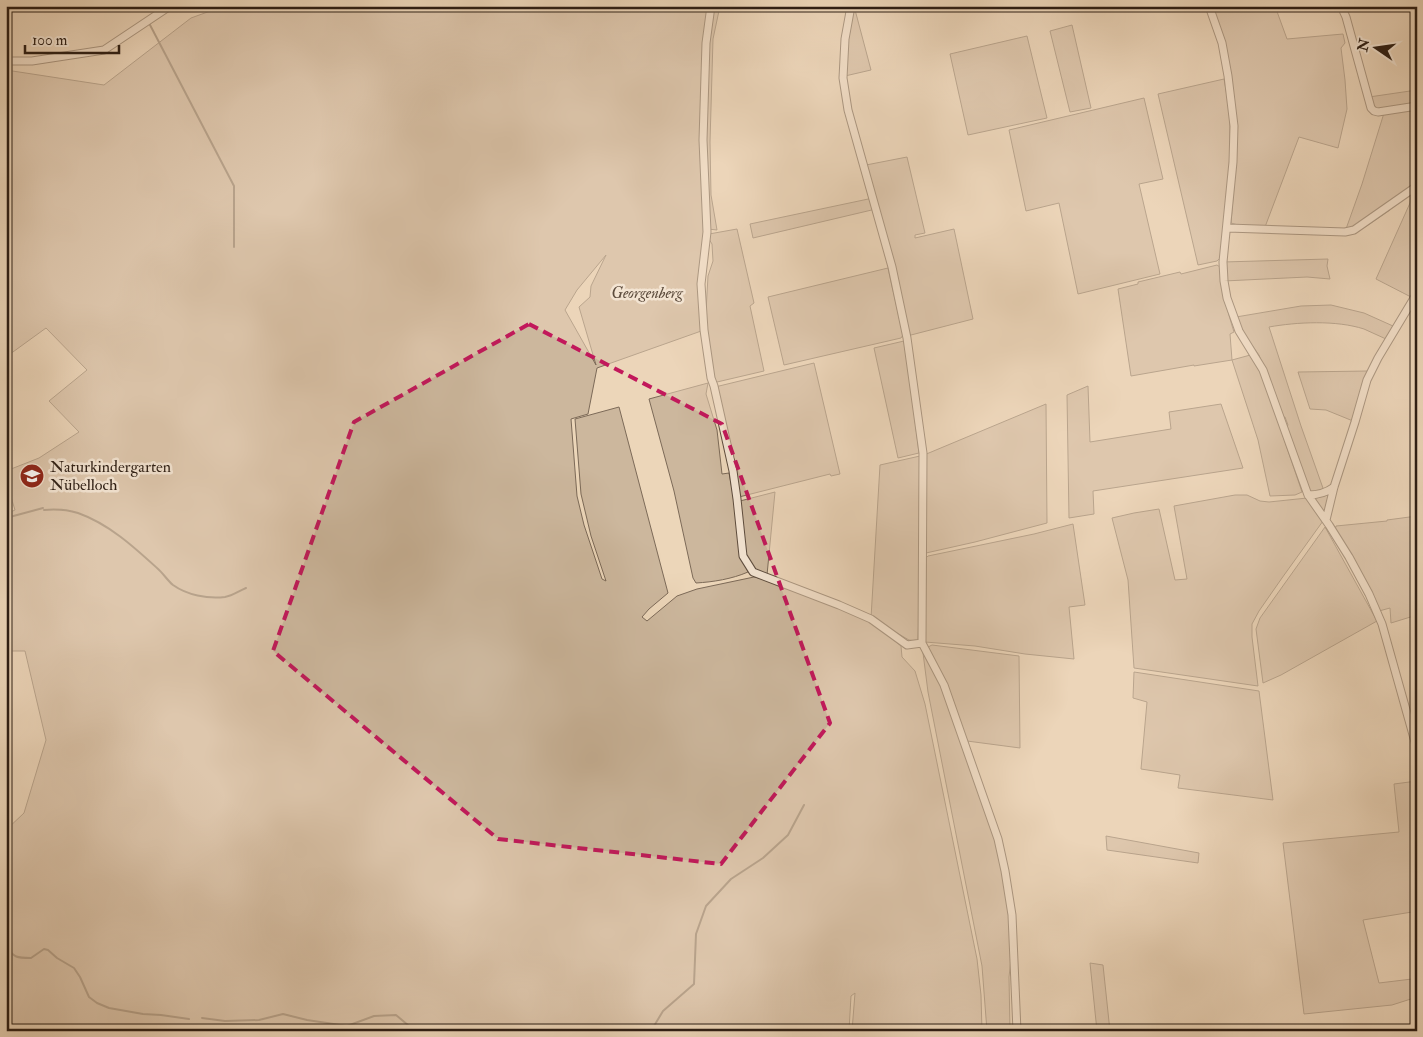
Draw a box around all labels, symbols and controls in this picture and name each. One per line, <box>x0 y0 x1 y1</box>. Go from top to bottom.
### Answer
scale bar <box>25 22 119 54</box>
north arrow <box>1350 22 1400 72</box>
text: 100 m <box>32 31 68 50</box>
text: N <box>1354 37 1374 54</box>
park label: Georgenberg <box>611 283 684 303</box>
place label: Naturkindergarten Nübelloch <box>50 457 171 495</box>
school or university icon: Naturkindergarten Nübelloch <box>19 463 45 489</box>

